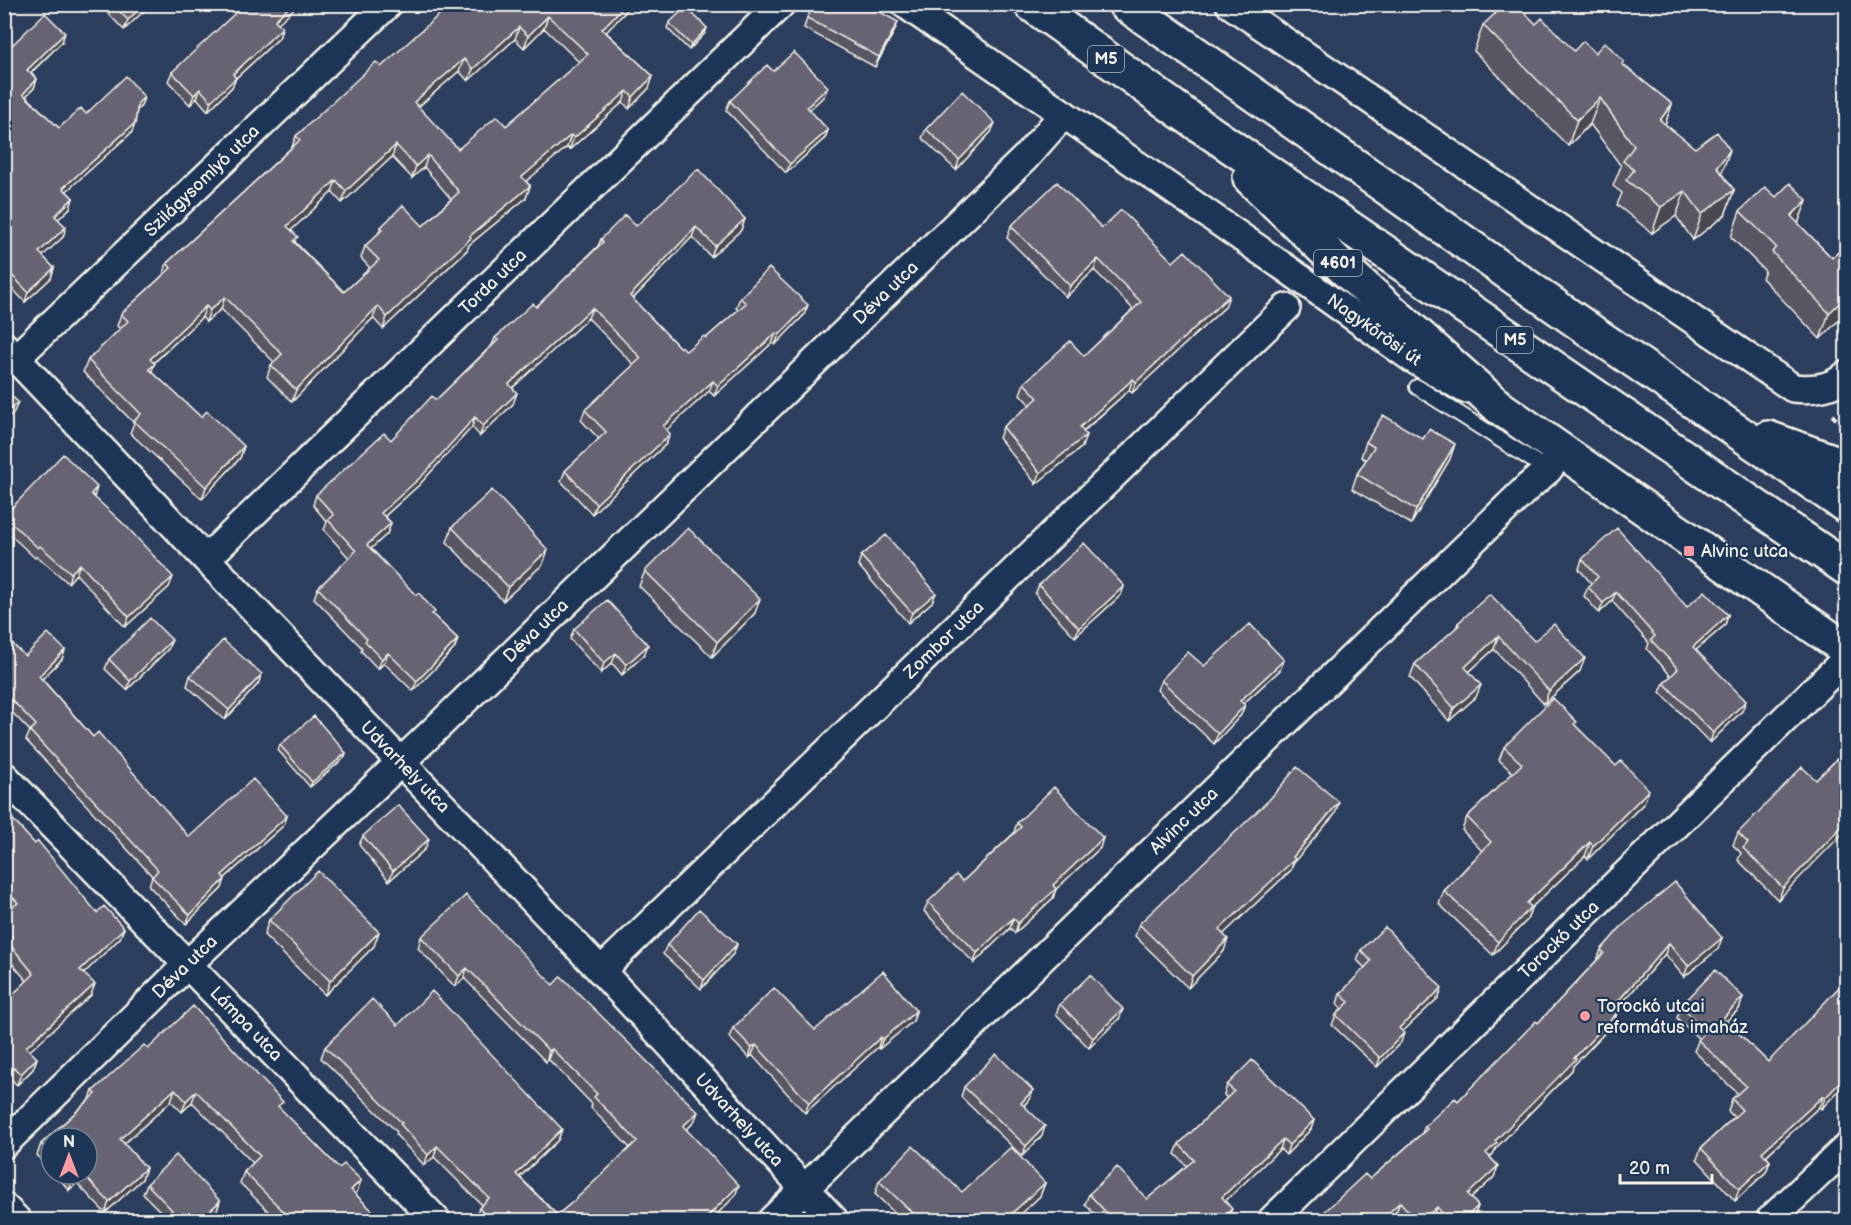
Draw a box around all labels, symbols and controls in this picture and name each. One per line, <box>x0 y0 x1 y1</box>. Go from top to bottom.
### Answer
road number: M5 <box>1088 46 1124 72</box>
street label: Szilágysomlyó utca <box>140 121 264 241</box>
street label: Torda utca <box>455 245 531 319</box>
road number: 4601 <box>1314 250 1362 276</box>
street label: Déva utca <box>849 257 923 329</box>
street label: Nagykőrösi út <box>1323 290 1426 371</box>
road number: M5 <box>1497 327 1533 353</box>
place label: Alvinc utca <box>1701 541 1788 562</box>
marker: Alvinc utca <box>1682 544 1696 558</box>
street label: Déva utca <box>499 595 573 667</box>
street label: Zombor utca <box>899 597 988 684</box>
street label: Udvarhely utca <box>356 717 454 817</box>
street label: Alvinc utca <box>1145 783 1223 859</box>
street label: Torockó utca <box>1514 896 1604 984</box>
street label: Déva utca <box>148 931 222 1003</box>
street label: Lámpa utca <box>205 982 287 1066</box>
place label: Torockó utcai református imaház <box>1597 996 1748 1038</box>
marker: Torockó utcai református imaház <box>1578 1009 1592 1023</box>
street label: Udvarhely utca <box>690 1069 788 1171</box>
north arrow <box>39 1126 99 1186</box>
text: N <box>63 1133 75 1152</box>
scale bar <box>1620 1147 1712 1185</box>
text: 20 m <box>1629 1158 1670 1179</box>

